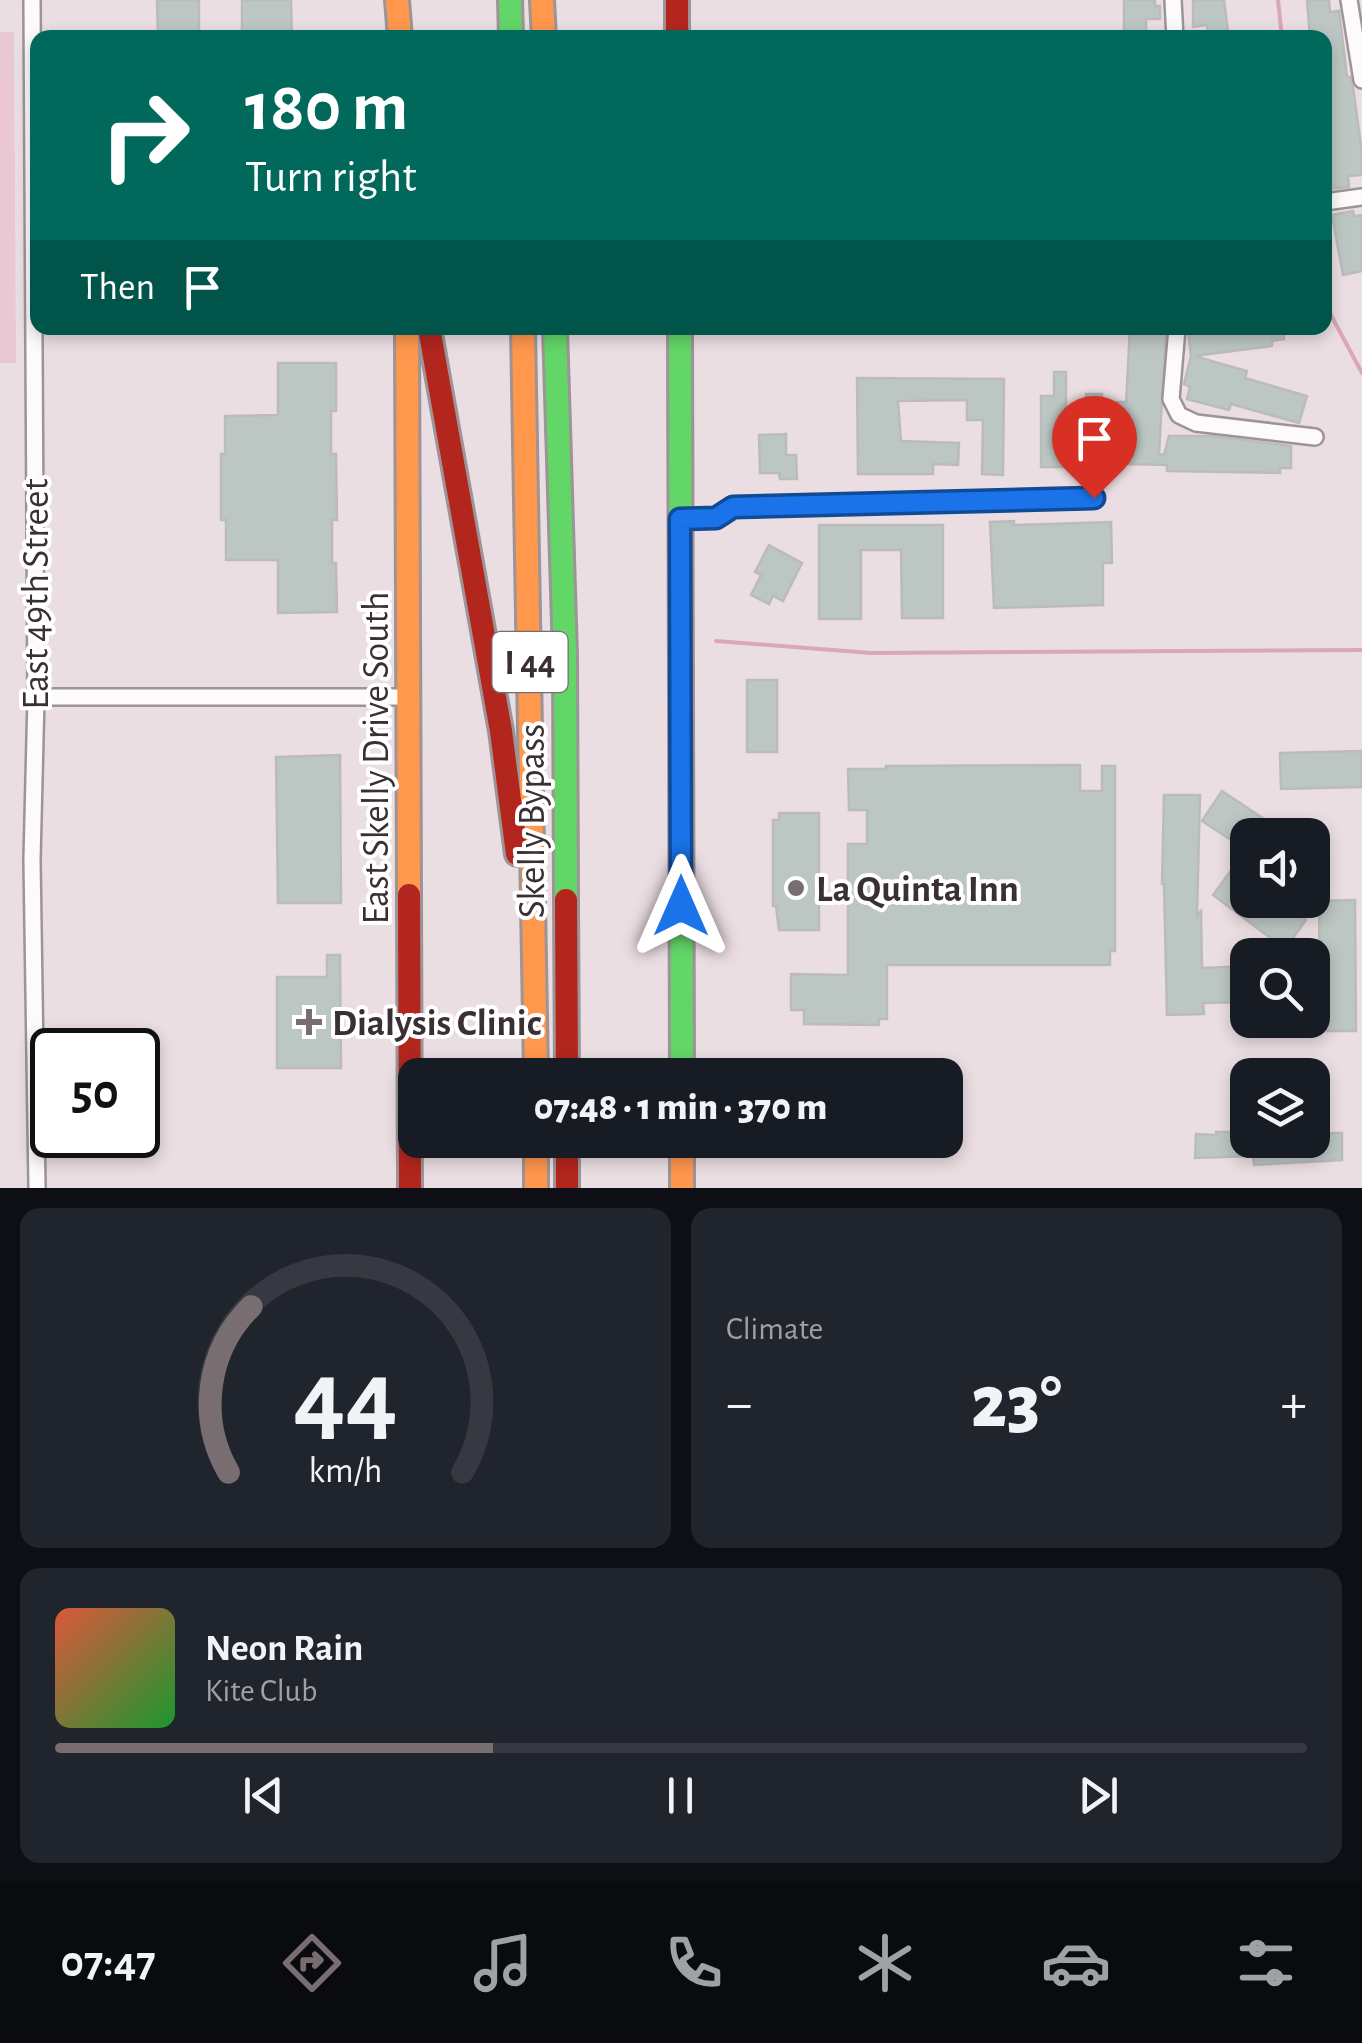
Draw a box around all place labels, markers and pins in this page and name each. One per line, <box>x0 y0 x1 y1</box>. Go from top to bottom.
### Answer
pin <box>1052 396 1137 499</box>
place label: La Quinta Inn <box>816 871 1019 909</box>
marker: La Quinta Inn <box>785 877 807 899</box>
place label: Dialysis Clinic <box>332 1005 542 1043</box>
marker: Dialysis Clinic <box>296 1009 322 1035</box>

